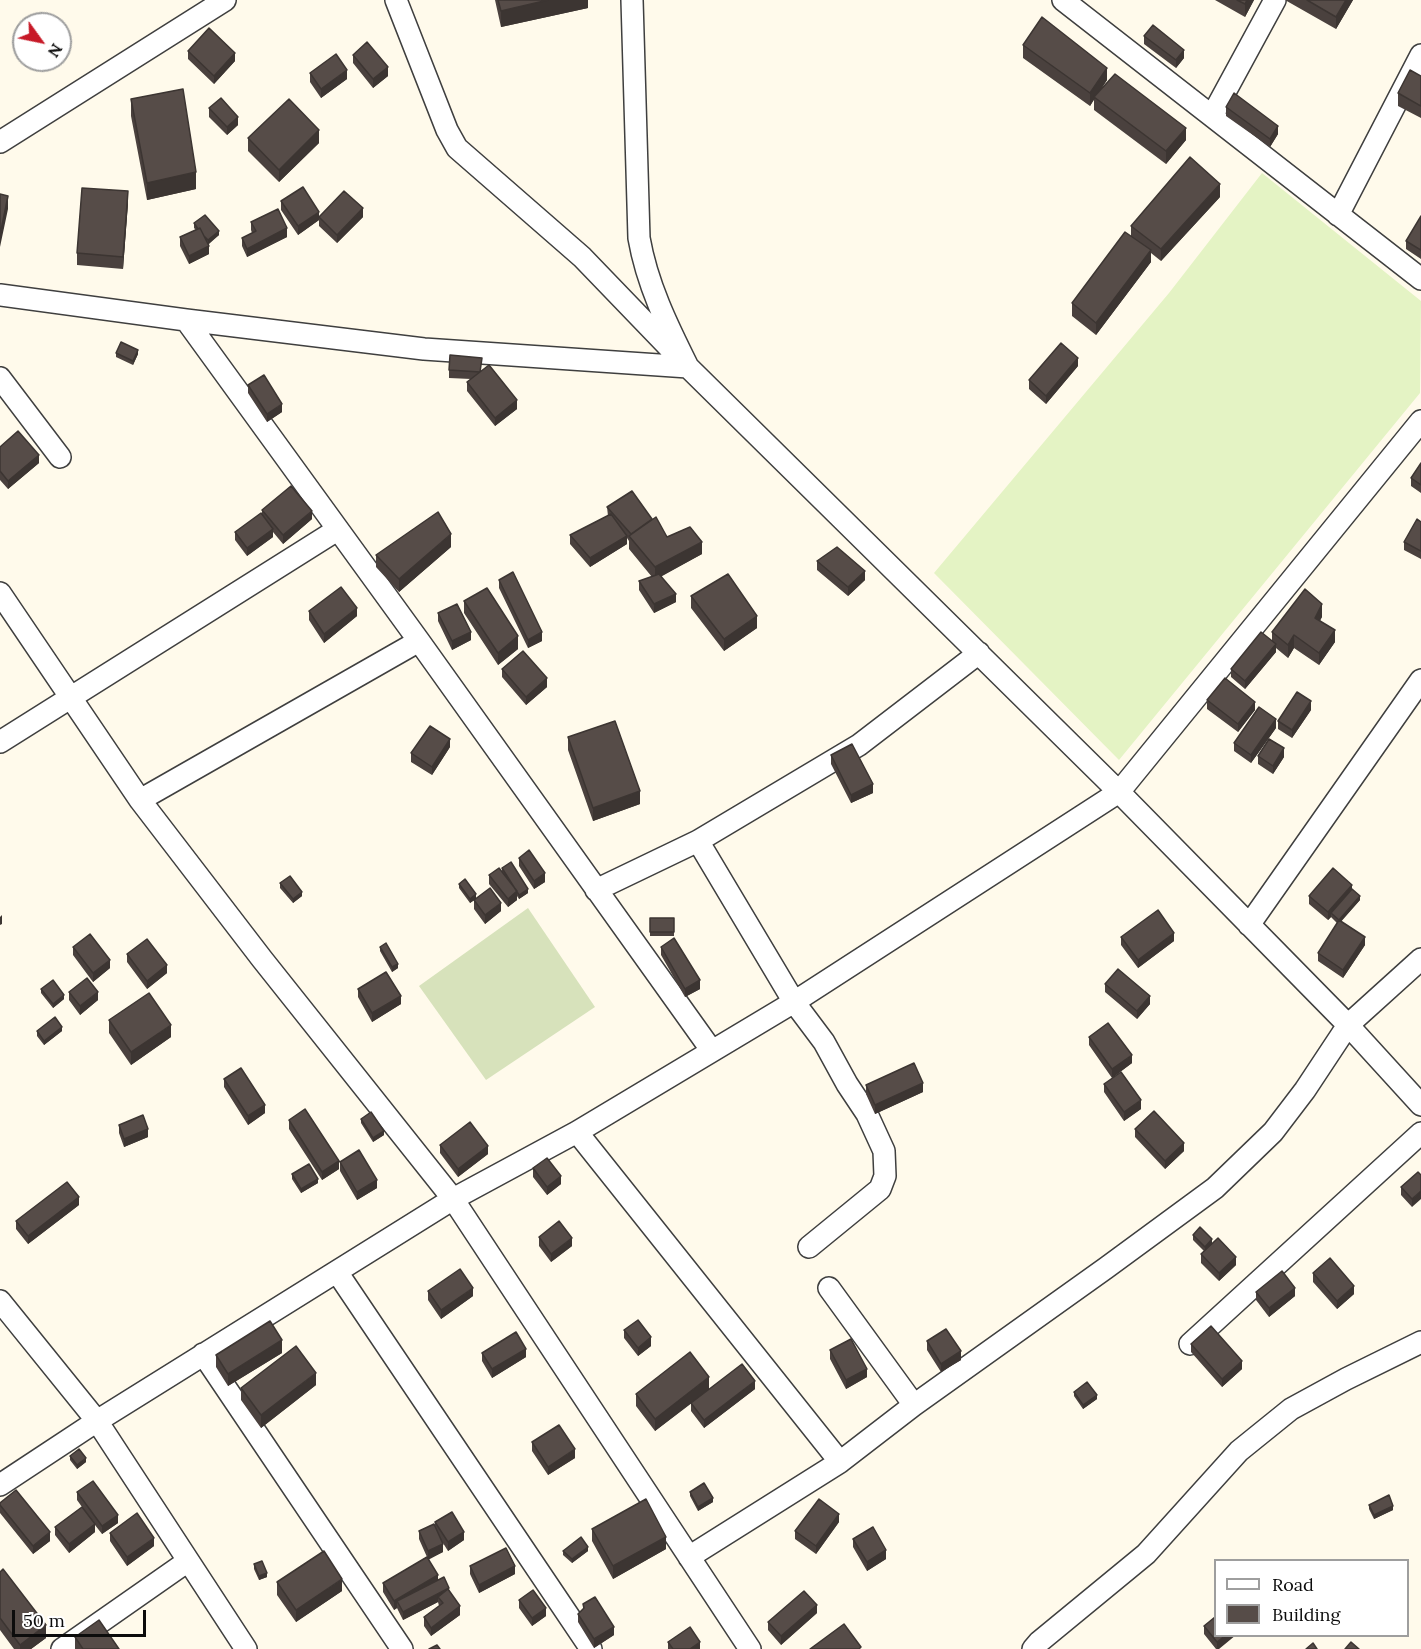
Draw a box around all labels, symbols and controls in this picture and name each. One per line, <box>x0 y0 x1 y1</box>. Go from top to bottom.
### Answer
north arrow <box>12 12 72 72</box>
text: N <box>44 40 67 61</box>
legend <box>1214 1559 1409 1637</box>
text: Road <box>1272 1573 1314 1596</box>
scale bar <box>15 1598 148 1636</box>
text: Building <box>1272 1603 1340 1626</box>
text: 50 m <box>23 1609 65 1632</box>

